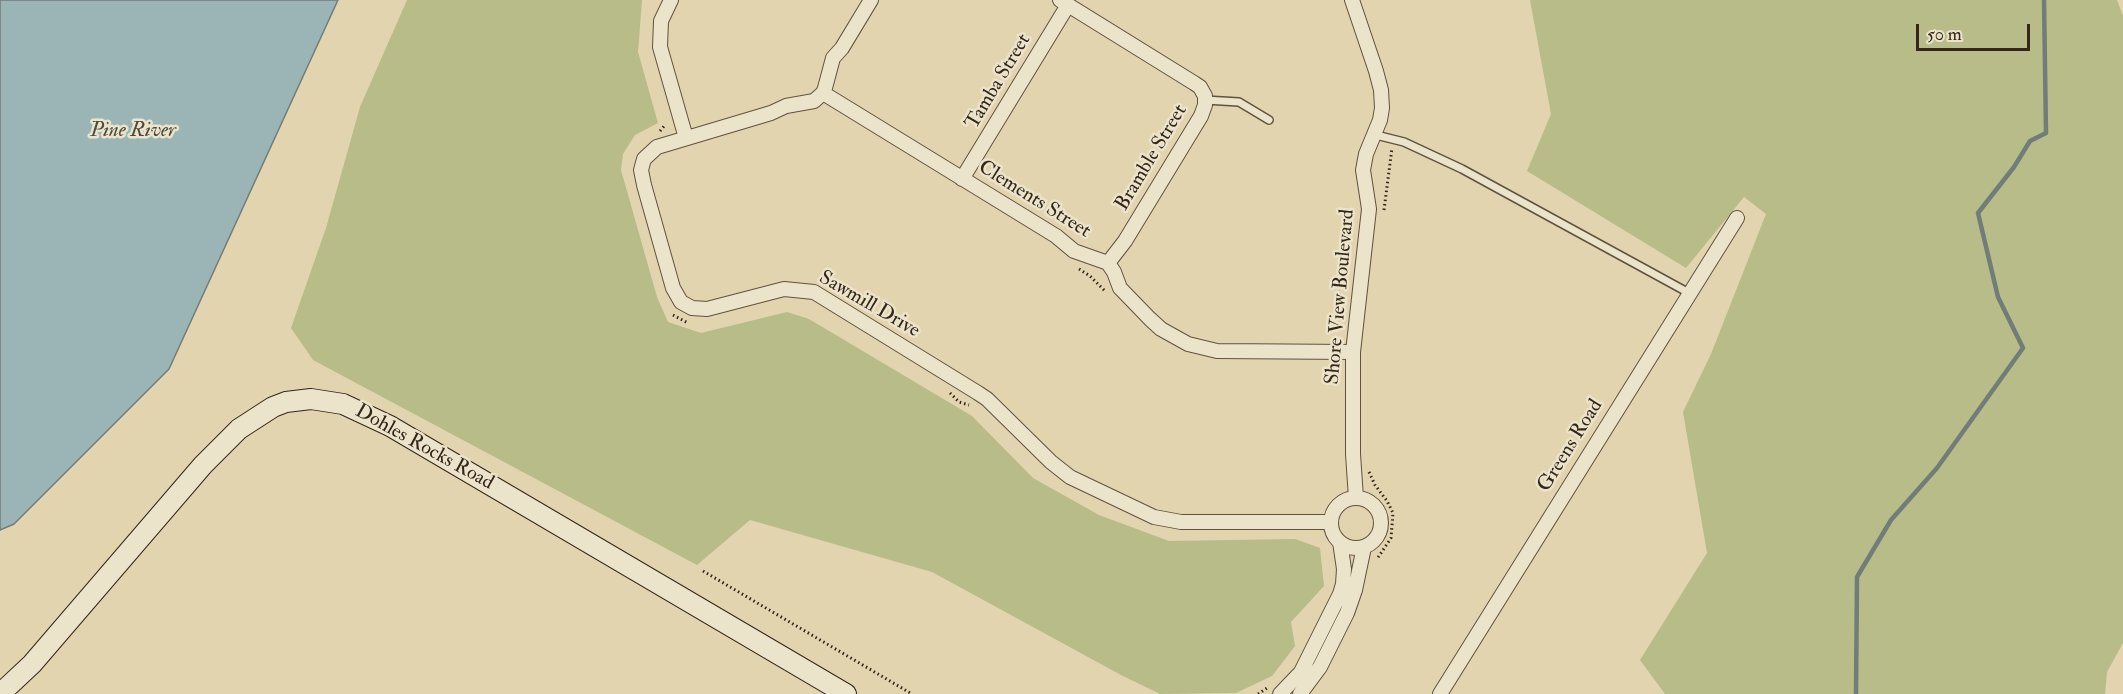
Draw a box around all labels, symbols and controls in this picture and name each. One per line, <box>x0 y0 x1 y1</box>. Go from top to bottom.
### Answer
scale bar <box>1919 12 2033 50</box>
text: 50 m <box>1927 23 1962 46</box>
street label: Tamba Street <box>961 30 1037 134</box>
street label: Bramble Street <box>1111 101 1193 215</box>
water label: Pine River <box>90 118 176 144</box>
street label: Clements Street <box>973 156 1095 244</box>
street label: Shore View Boulevard <box>1321 208 1361 386</box>
street label: Sawmill Drive <box>814 266 924 344</box>
street label: Greens Road <box>1533 395 1609 497</box>
street label: Dohles Rocks Road <box>350 400 498 496</box>

